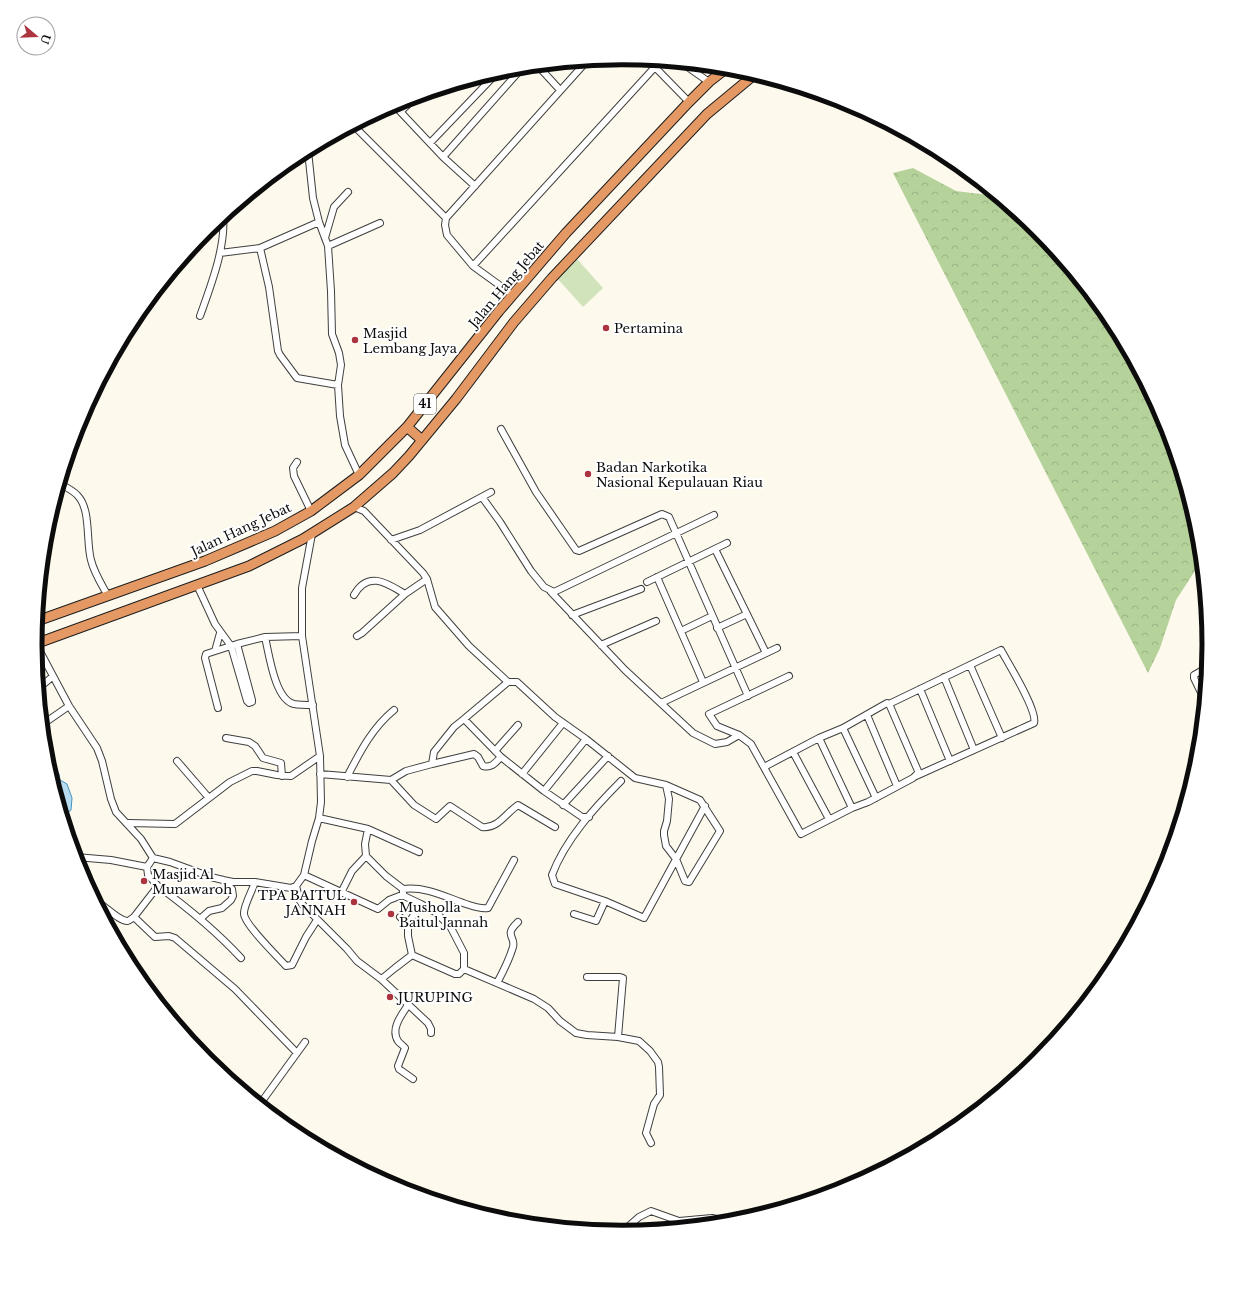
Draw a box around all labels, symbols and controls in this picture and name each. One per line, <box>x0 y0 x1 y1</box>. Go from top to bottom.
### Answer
north arrow <box>16 16 56 56</box>
text: U <box>37 32 54 46</box>
street label: Jalan Hang Jebat <box>464 237 548 333</box>
place label: Pertamina <box>614 320 684 337</box>
marker: Pertamina <box>601 323 611 333</box>
place label: Masjid Lembang Jaya <box>363 325 458 357</box>
marker: Masjid Lembang Jaya <box>350 335 360 345</box>
road number: 41 <box>414 394 436 414</box>
place label: Badan Narkotika Nasional Kepulauan Riau <box>596 459 763 491</box>
marker: Badan Narkotika Nasional Kepulauan Riau <box>583 469 593 479</box>
street label: Jalan Hang Jebat <box>187 499 294 561</box>
place label: Masjid Al Munawaroh <box>152 866 232 898</box>
marker: Masjid Al Munawaroh <box>139 876 149 886</box>
place label: TPA BAITUL JANNAH <box>258 887 347 919</box>
marker: TPA BAITUL JANNAH <box>349 897 359 907</box>
place label: Musholla Baitul Jannah <box>399 899 488 931</box>
marker: Musholla Baitul Jannah <box>386 909 396 919</box>
place label: JURUPING <box>396 989 473 1006</box>
marker: JURUPING <box>385 992 395 1002</box>

